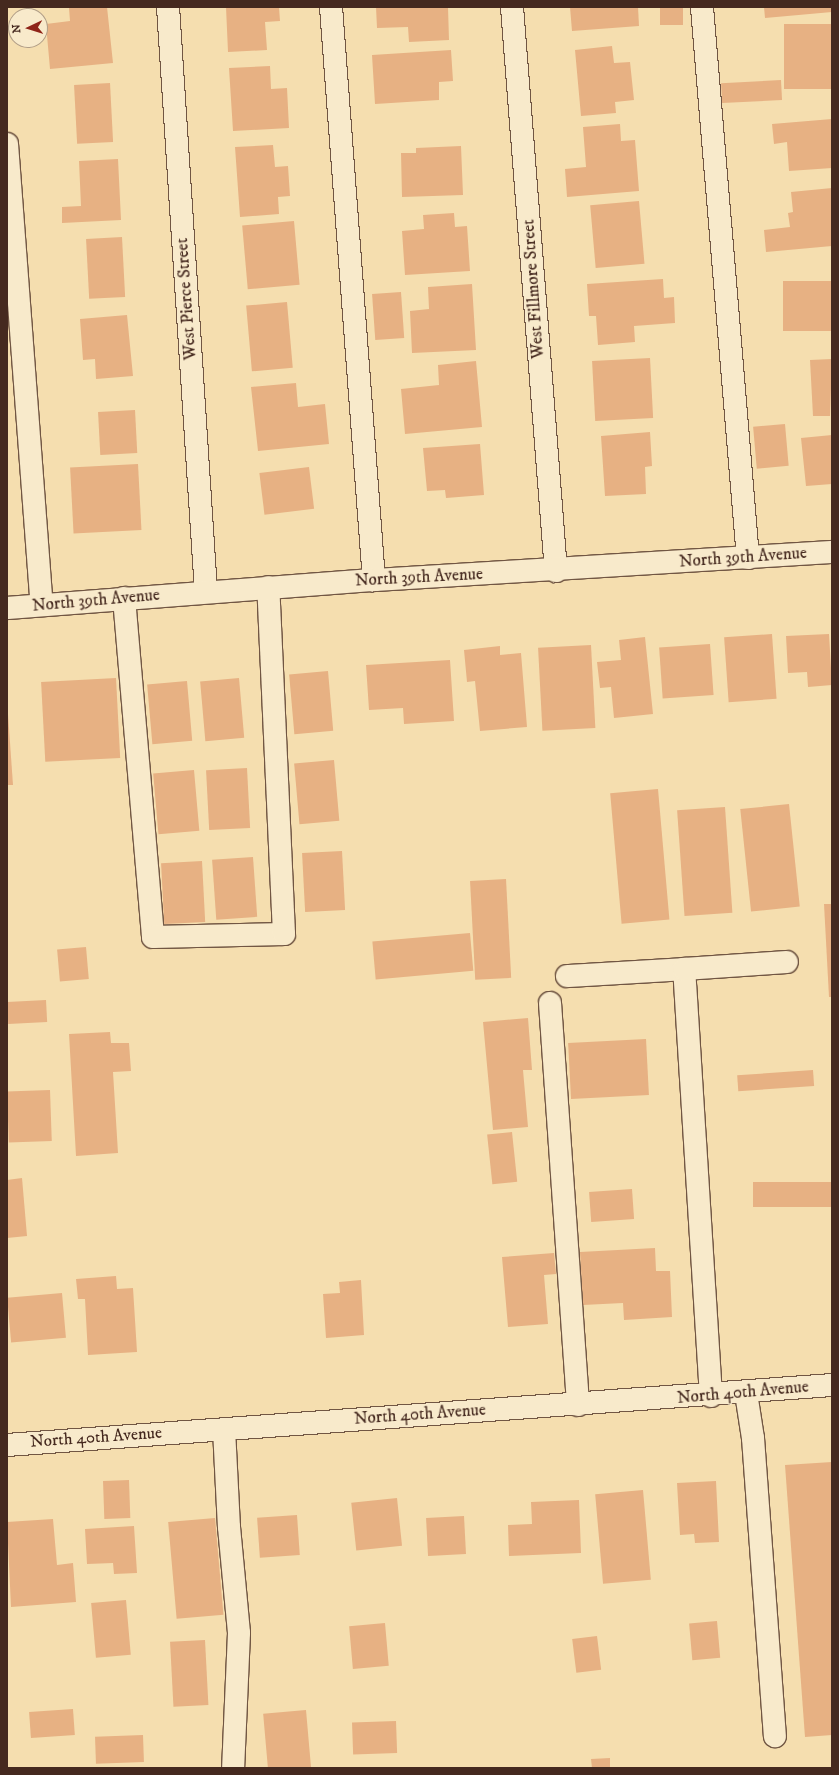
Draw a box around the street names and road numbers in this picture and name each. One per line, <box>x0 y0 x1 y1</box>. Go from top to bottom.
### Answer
street label: West Fillmore Street <box>519 219 549 359</box>
street label: West Pierce Street <box>173 237 201 361</box>
street label: North 39th Avenue <box>678 543 808 573</box>
street label: North 39th Avenue <box>355 564 483 592</box>
street label: North 39th Avenue <box>31 585 161 617</box>
street label: North 40th Avenue <box>676 1377 810 1409</box>
street label: North 40th Avenue <box>353 1400 487 1430</box>
street label: North 40th Avenue <box>29 1423 163 1453</box>

